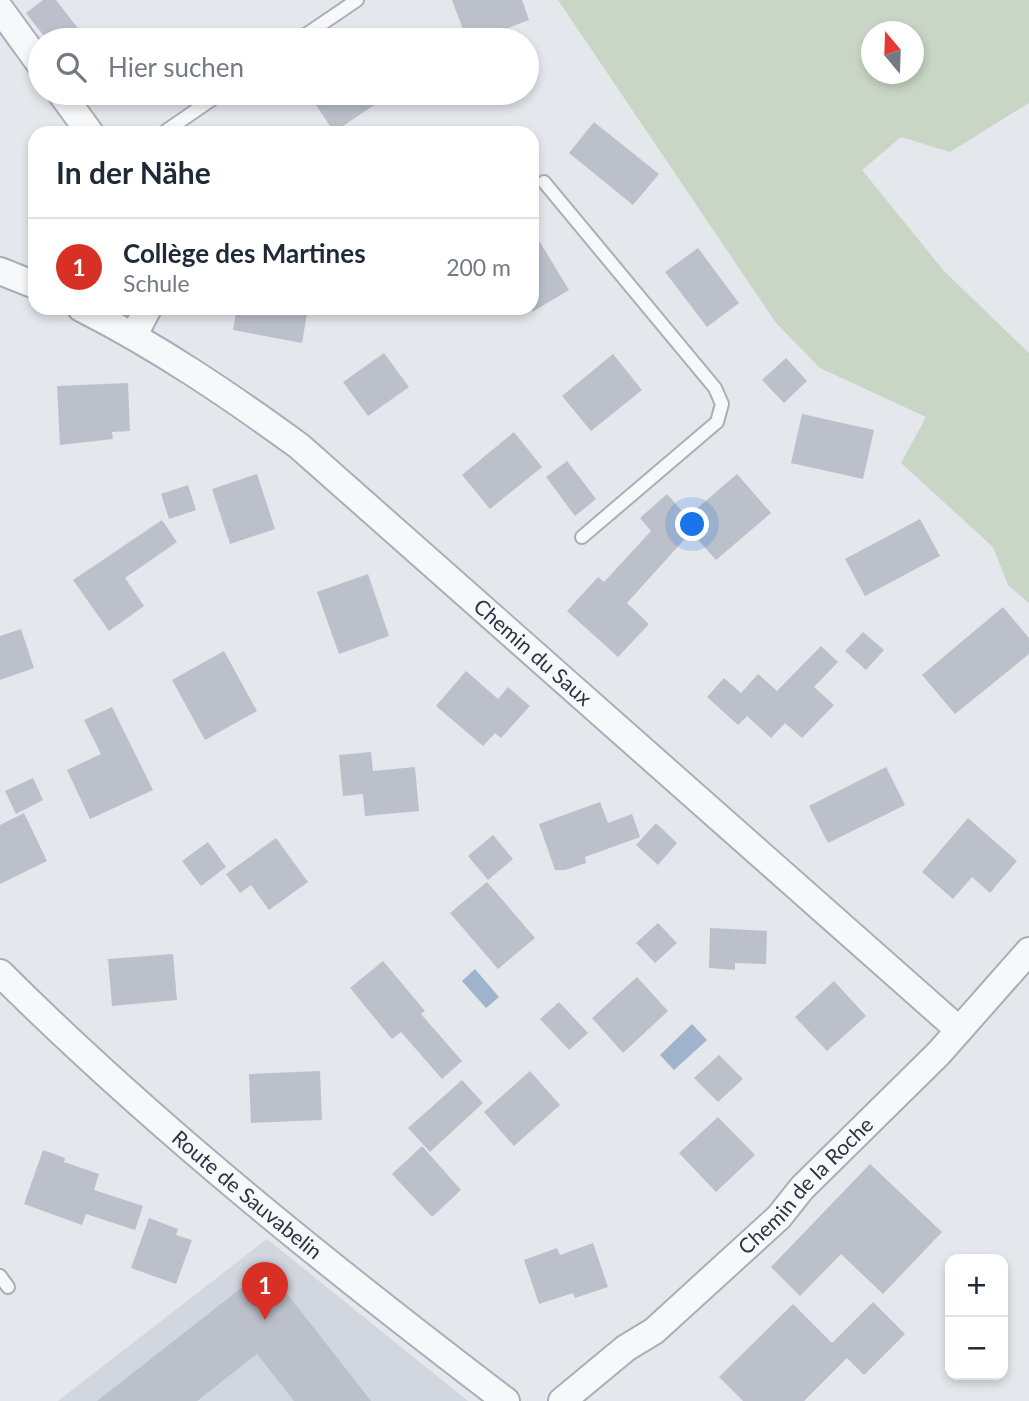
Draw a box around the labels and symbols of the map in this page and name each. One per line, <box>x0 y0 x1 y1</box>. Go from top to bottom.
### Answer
north arrow <box>861 21 924 84</box>
your location <box>675 507 709 541</box>
street label: Chemin du Saux <box>469 593 598 711</box>
street label: Chemin de la Roche <box>732 1111 878 1259</box>
street label: Route de Sauvabelin <box>168 1124 328 1263</box>
pin: 1 <box>242 1262 288 1320</box>

